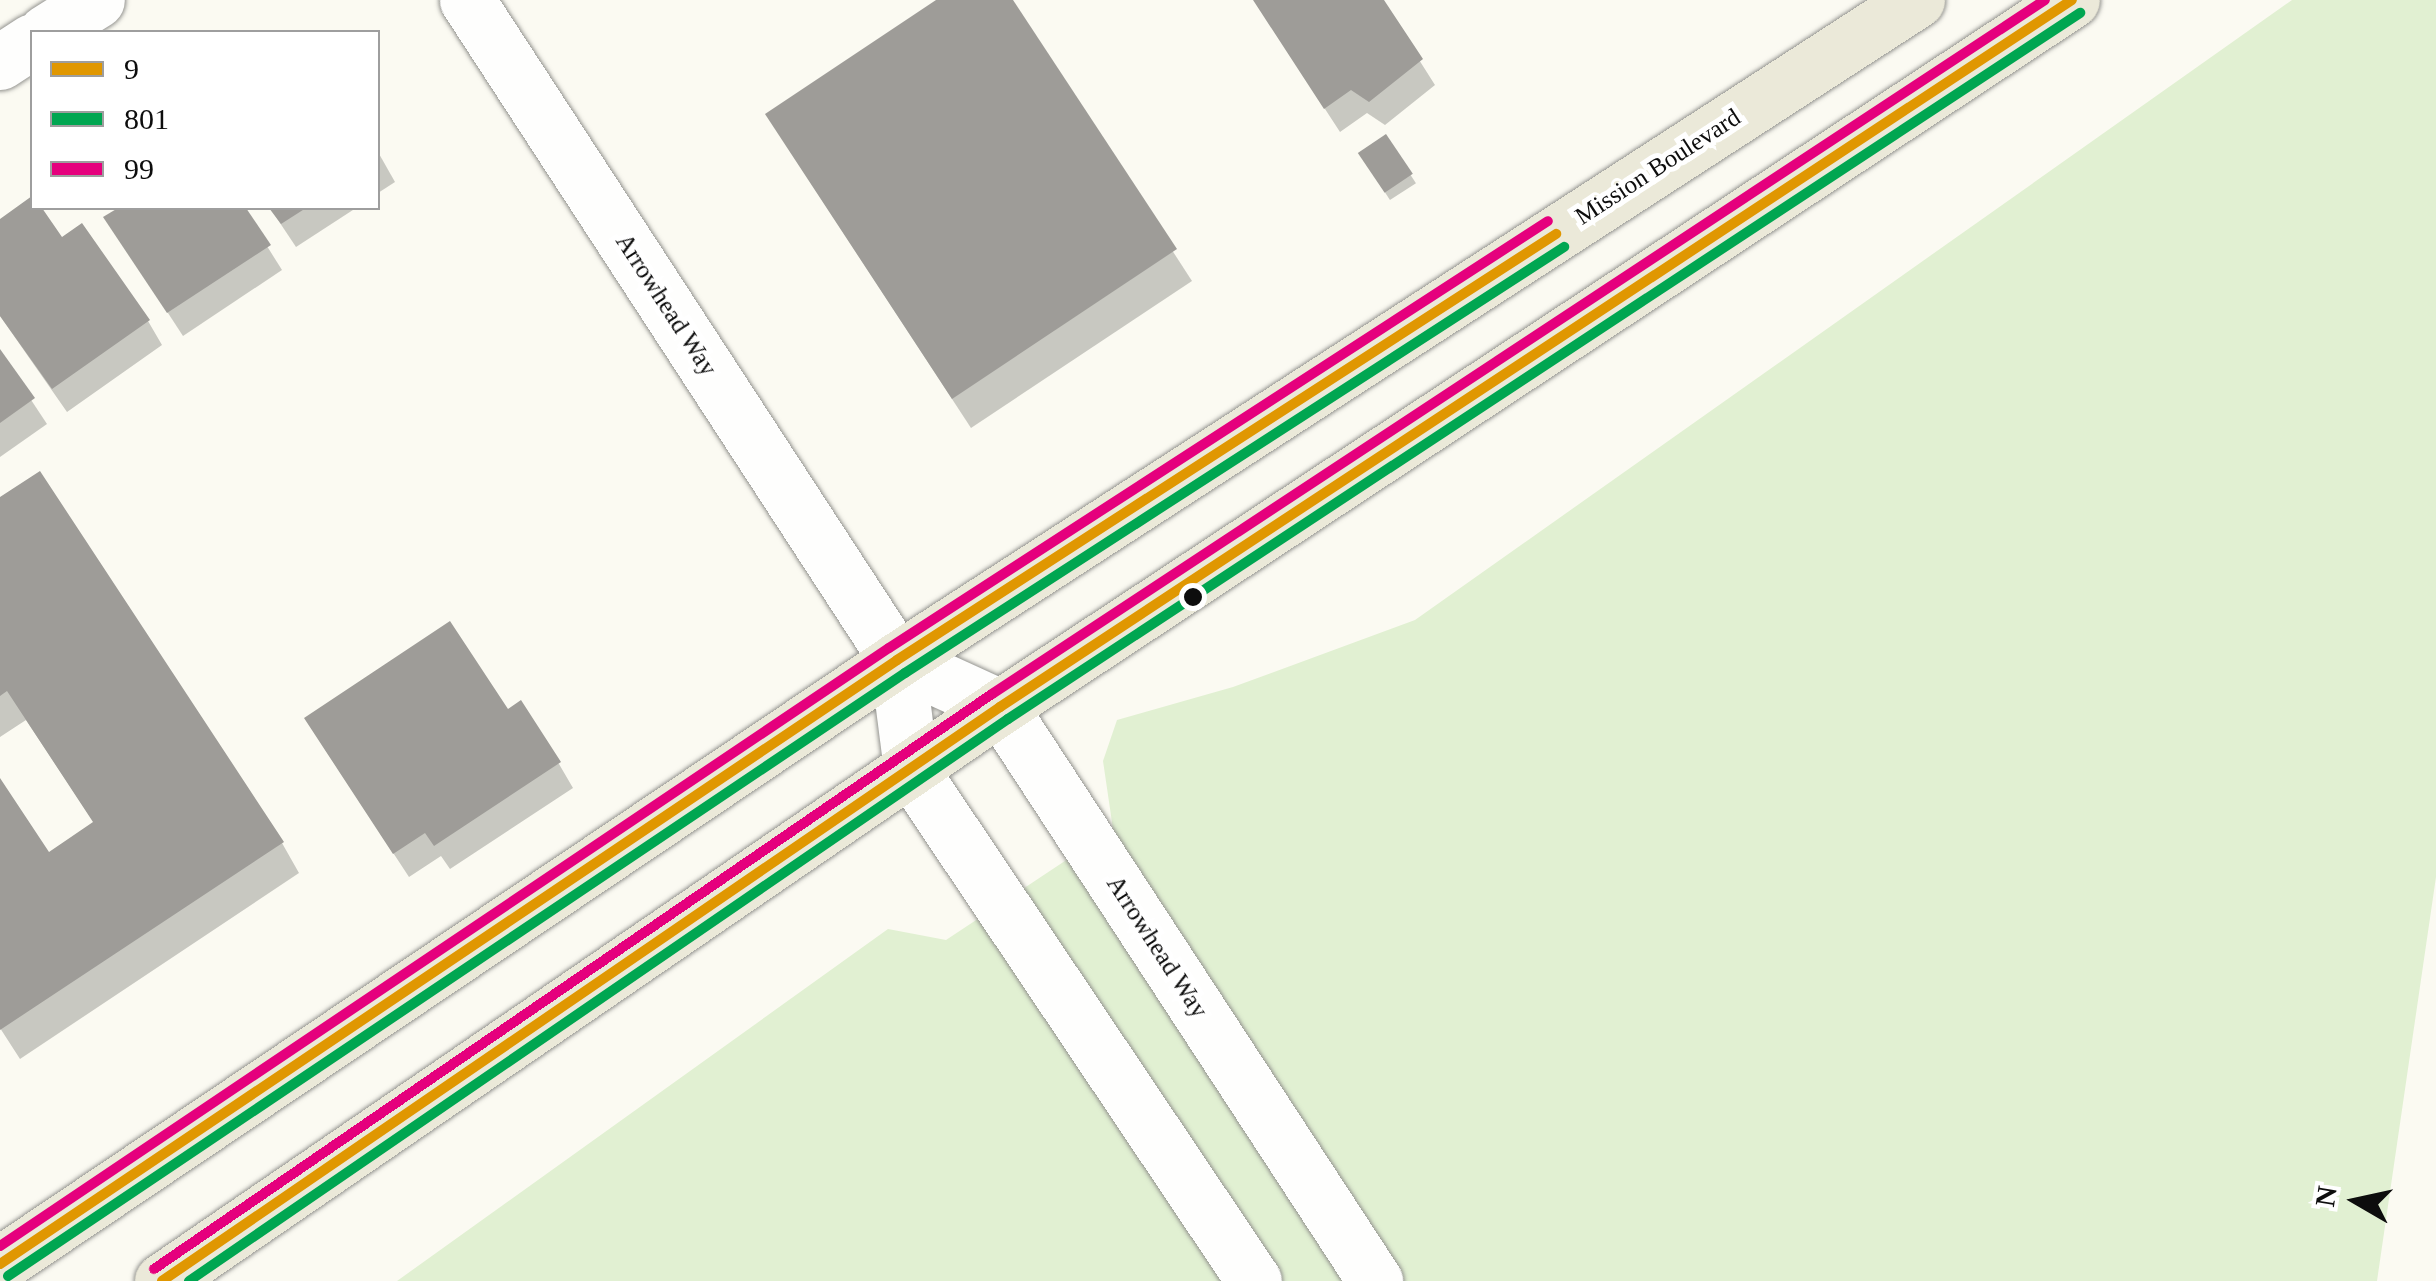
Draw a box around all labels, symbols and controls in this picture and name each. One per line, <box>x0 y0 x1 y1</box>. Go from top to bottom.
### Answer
legend <box>30 30 380 210</box>
text: 9 <box>124 52 139 85</box>
text: 801 <box>124 102 169 135</box>
street label: Mission Boulevard <box>1570 102 1746 232</box>
text: 99 <box>124 152 154 185</box>
street label: Arrowhead Way <box>609 228 723 382</box>
unlabelled marker <box>1183 587 1203 607</box>
street label: Arrowhead Way <box>1100 870 1214 1024</box>
north arrow <box>2306 1151 2406 1251</box>
text: N <box>2309 1184 2343 1209</box>

